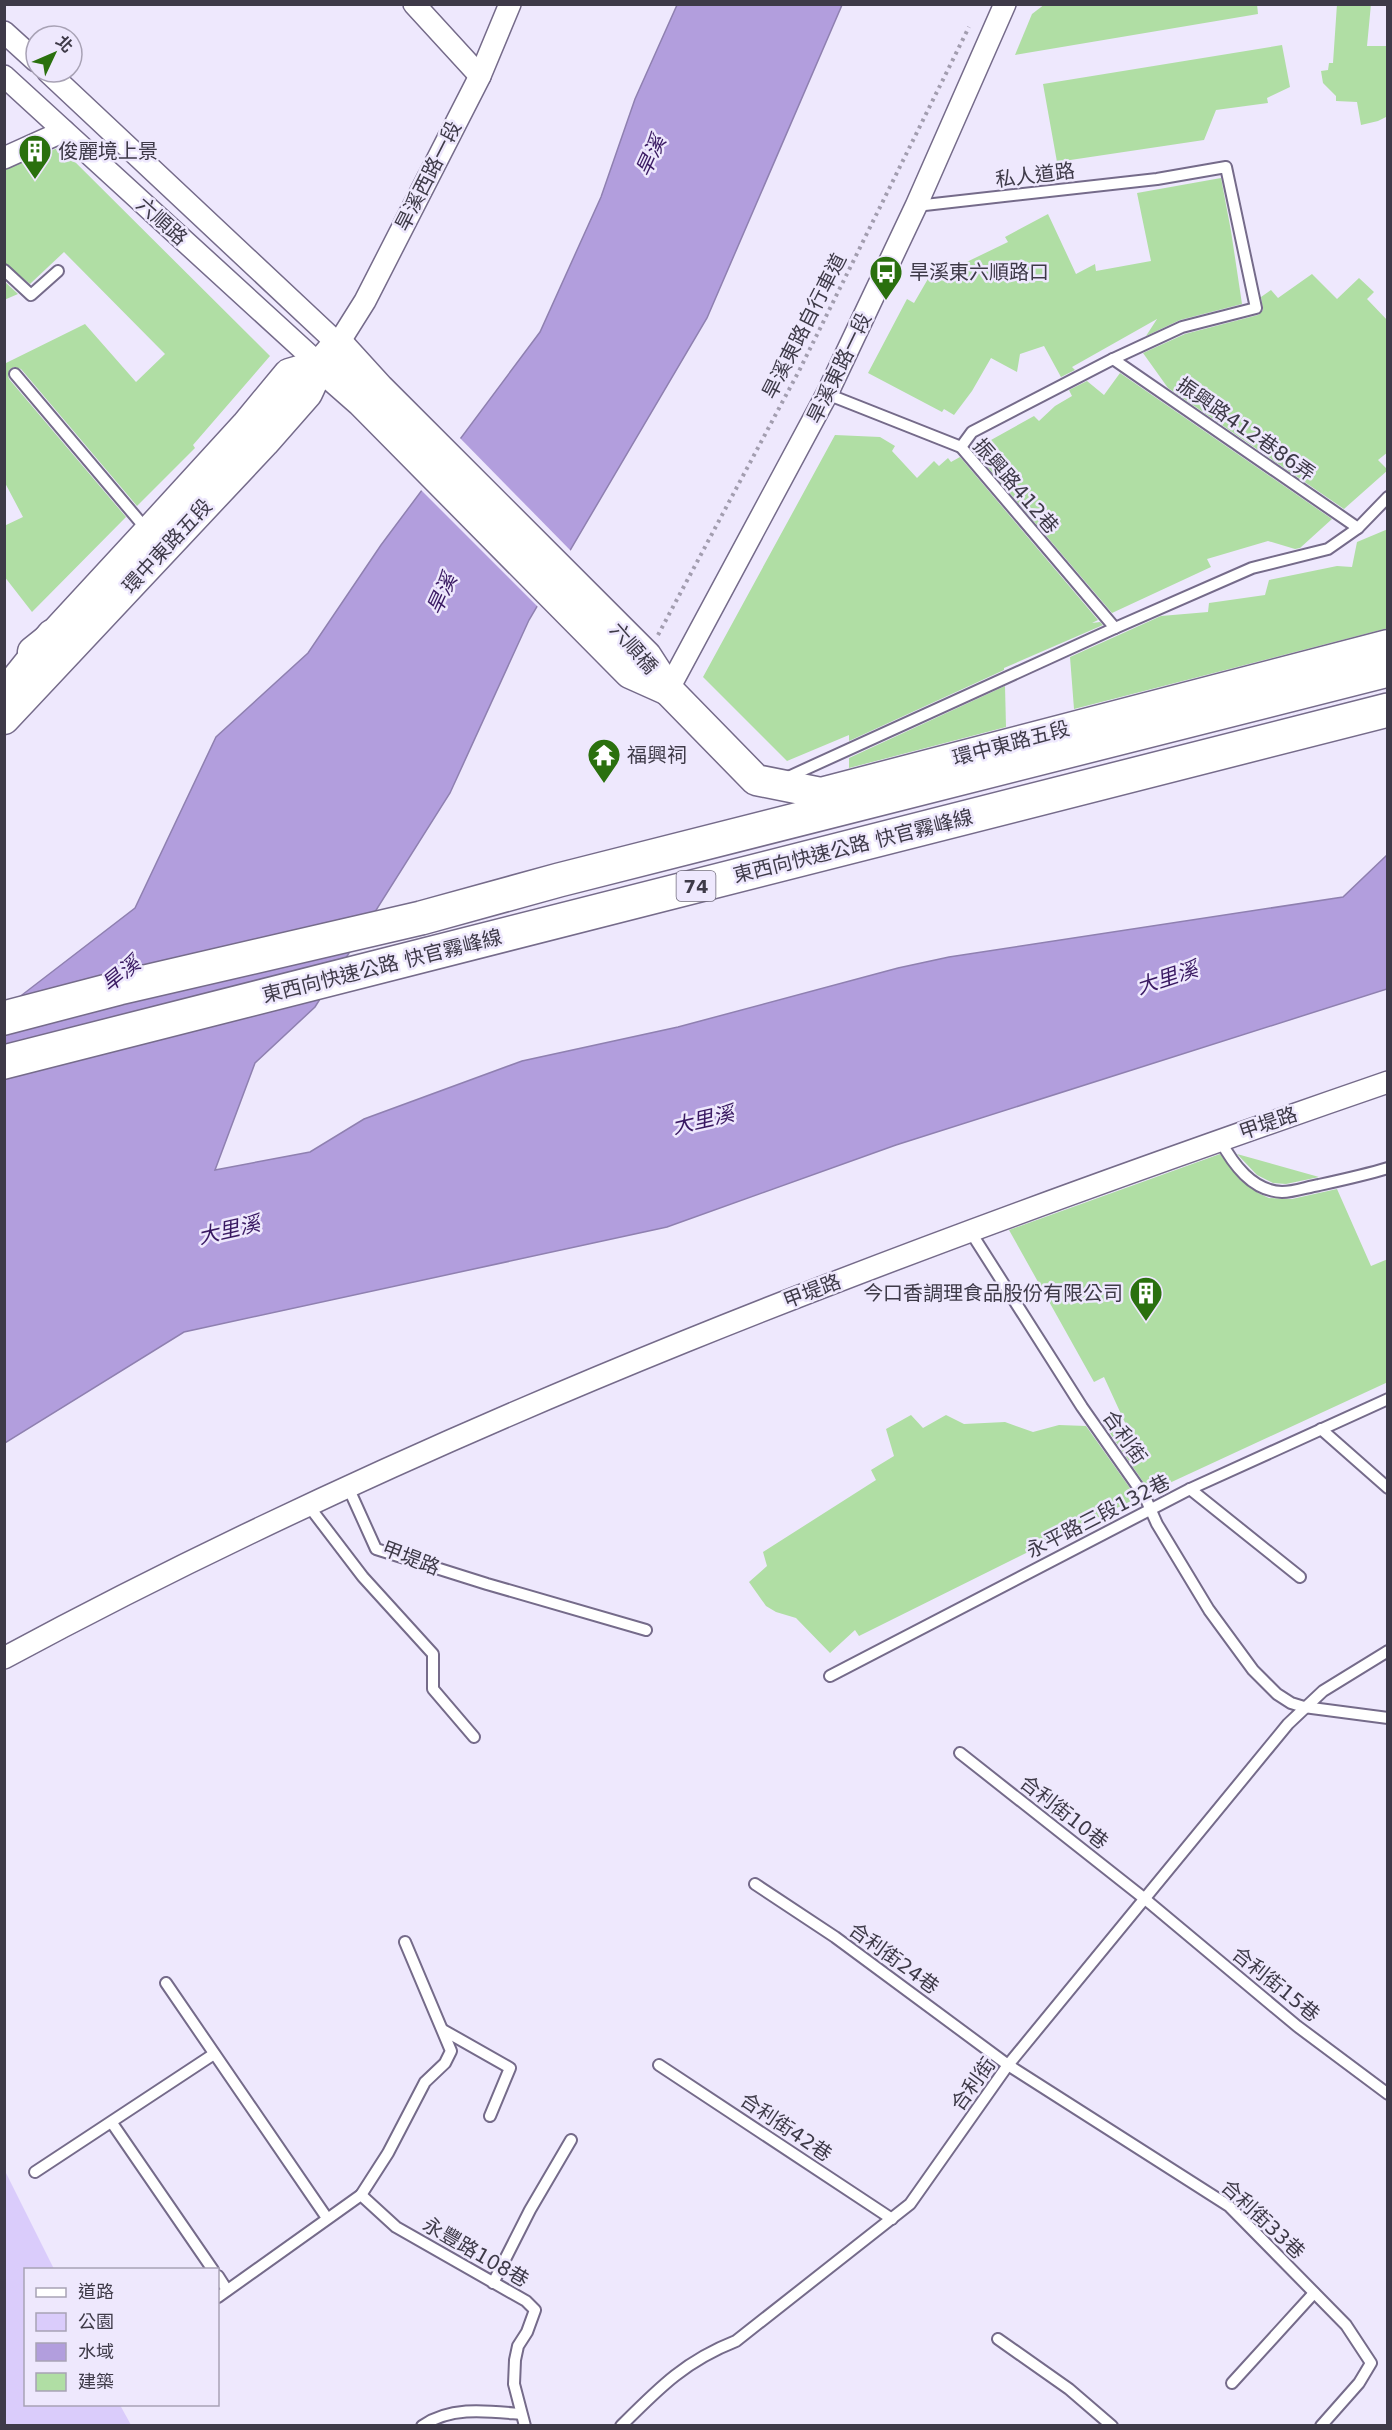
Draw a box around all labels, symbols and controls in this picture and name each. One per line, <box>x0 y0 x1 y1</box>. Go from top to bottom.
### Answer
north arrow <box>24 24 84 84</box>
text: 北 <box>52 32 77 56</box>
street label: 旱溪西路一段 <box>390 117 466 235</box>
water label: 旱溪 <box>631 129 672 180</box>
building icon: 俊麗境上景 <box>17 133 53 180</box>
place label: 俊麗境上景 <box>58 139 158 163</box>
street label: 私人道路 <box>994 158 1076 192</box>
street label: 六順路 <box>132 192 192 250</box>
street label: 旱溪東路自行車道 <box>757 249 851 403</box>
bus stop icon: 旱溪東六順路口 <box>868 254 904 301</box>
place label: 旱溪東六順路口 <box>909 260 1049 284</box>
street label: 旱溪東路一段 <box>802 309 876 427</box>
street label: 振興路412巷86弄 <box>1172 372 1320 486</box>
street label: 振興路412巷 <box>968 434 1064 538</box>
street label: 環中東路五段 <box>117 494 217 598</box>
water label: 旱溪 <box>422 567 463 618</box>
street label: 六順橋 <box>605 617 663 679</box>
street label: 環中東路五段 <box>950 716 1072 770</box>
temple icon: 福興祠 <box>586 737 622 784</box>
place label: 福興祠 <box>627 743 687 767</box>
street label: 東西向快速公路 快官霧峰線 <box>731 805 975 887</box>
road number: 74 <box>676 871 716 901</box>
street label: 東西向快速公路 快官霧峰線 <box>260 925 504 1007</box>
water label: 旱溪 <box>97 950 147 997</box>
water label: 大里溪 <box>1133 956 1204 999</box>
water label: 大里溪 <box>670 1101 739 1139</box>
street label: 甲堤路 <box>1236 1102 1300 1144</box>
water label: 大里溪 <box>196 1211 265 1249</box>
street label: 甲堤路 <box>780 1269 844 1313</box>
building icon: 今口香調理食品股份有限公司 <box>1128 1275 1164 1322</box>
place label: 今口香調理食品股份有限公司 <box>863 1281 1123 1305</box>
street label: 合利街 <box>1098 1406 1152 1468</box>
street label: 永平路三段132巷 <box>1022 1469 1174 1563</box>
street label: 甲堤路 <box>379 1536 443 1580</box>
street label: 合利街10巷 <box>1015 1770 1113 1854</box>
street label: 合利街24巷 <box>844 1917 944 1999</box>
street label: 合利街15巷 <box>1227 1941 1325 2027</box>
street label: 合利街 <box>946 2053 1000 2115</box>
street label: 合利街42巷 <box>736 2088 836 2166</box>
street label: 合利街33巷 <box>1216 2174 1310 2264</box>
street label: 永豐路108巷 <box>419 2212 533 2292</box>
legend <box>24 2268 219 2406</box>
text: 道路 <box>78 2281 114 2302</box>
text: 公園 <box>78 2311 114 2332</box>
text: 水域 <box>78 2341 114 2362</box>
text: 建築 <box>78 2371 114 2392</box>

